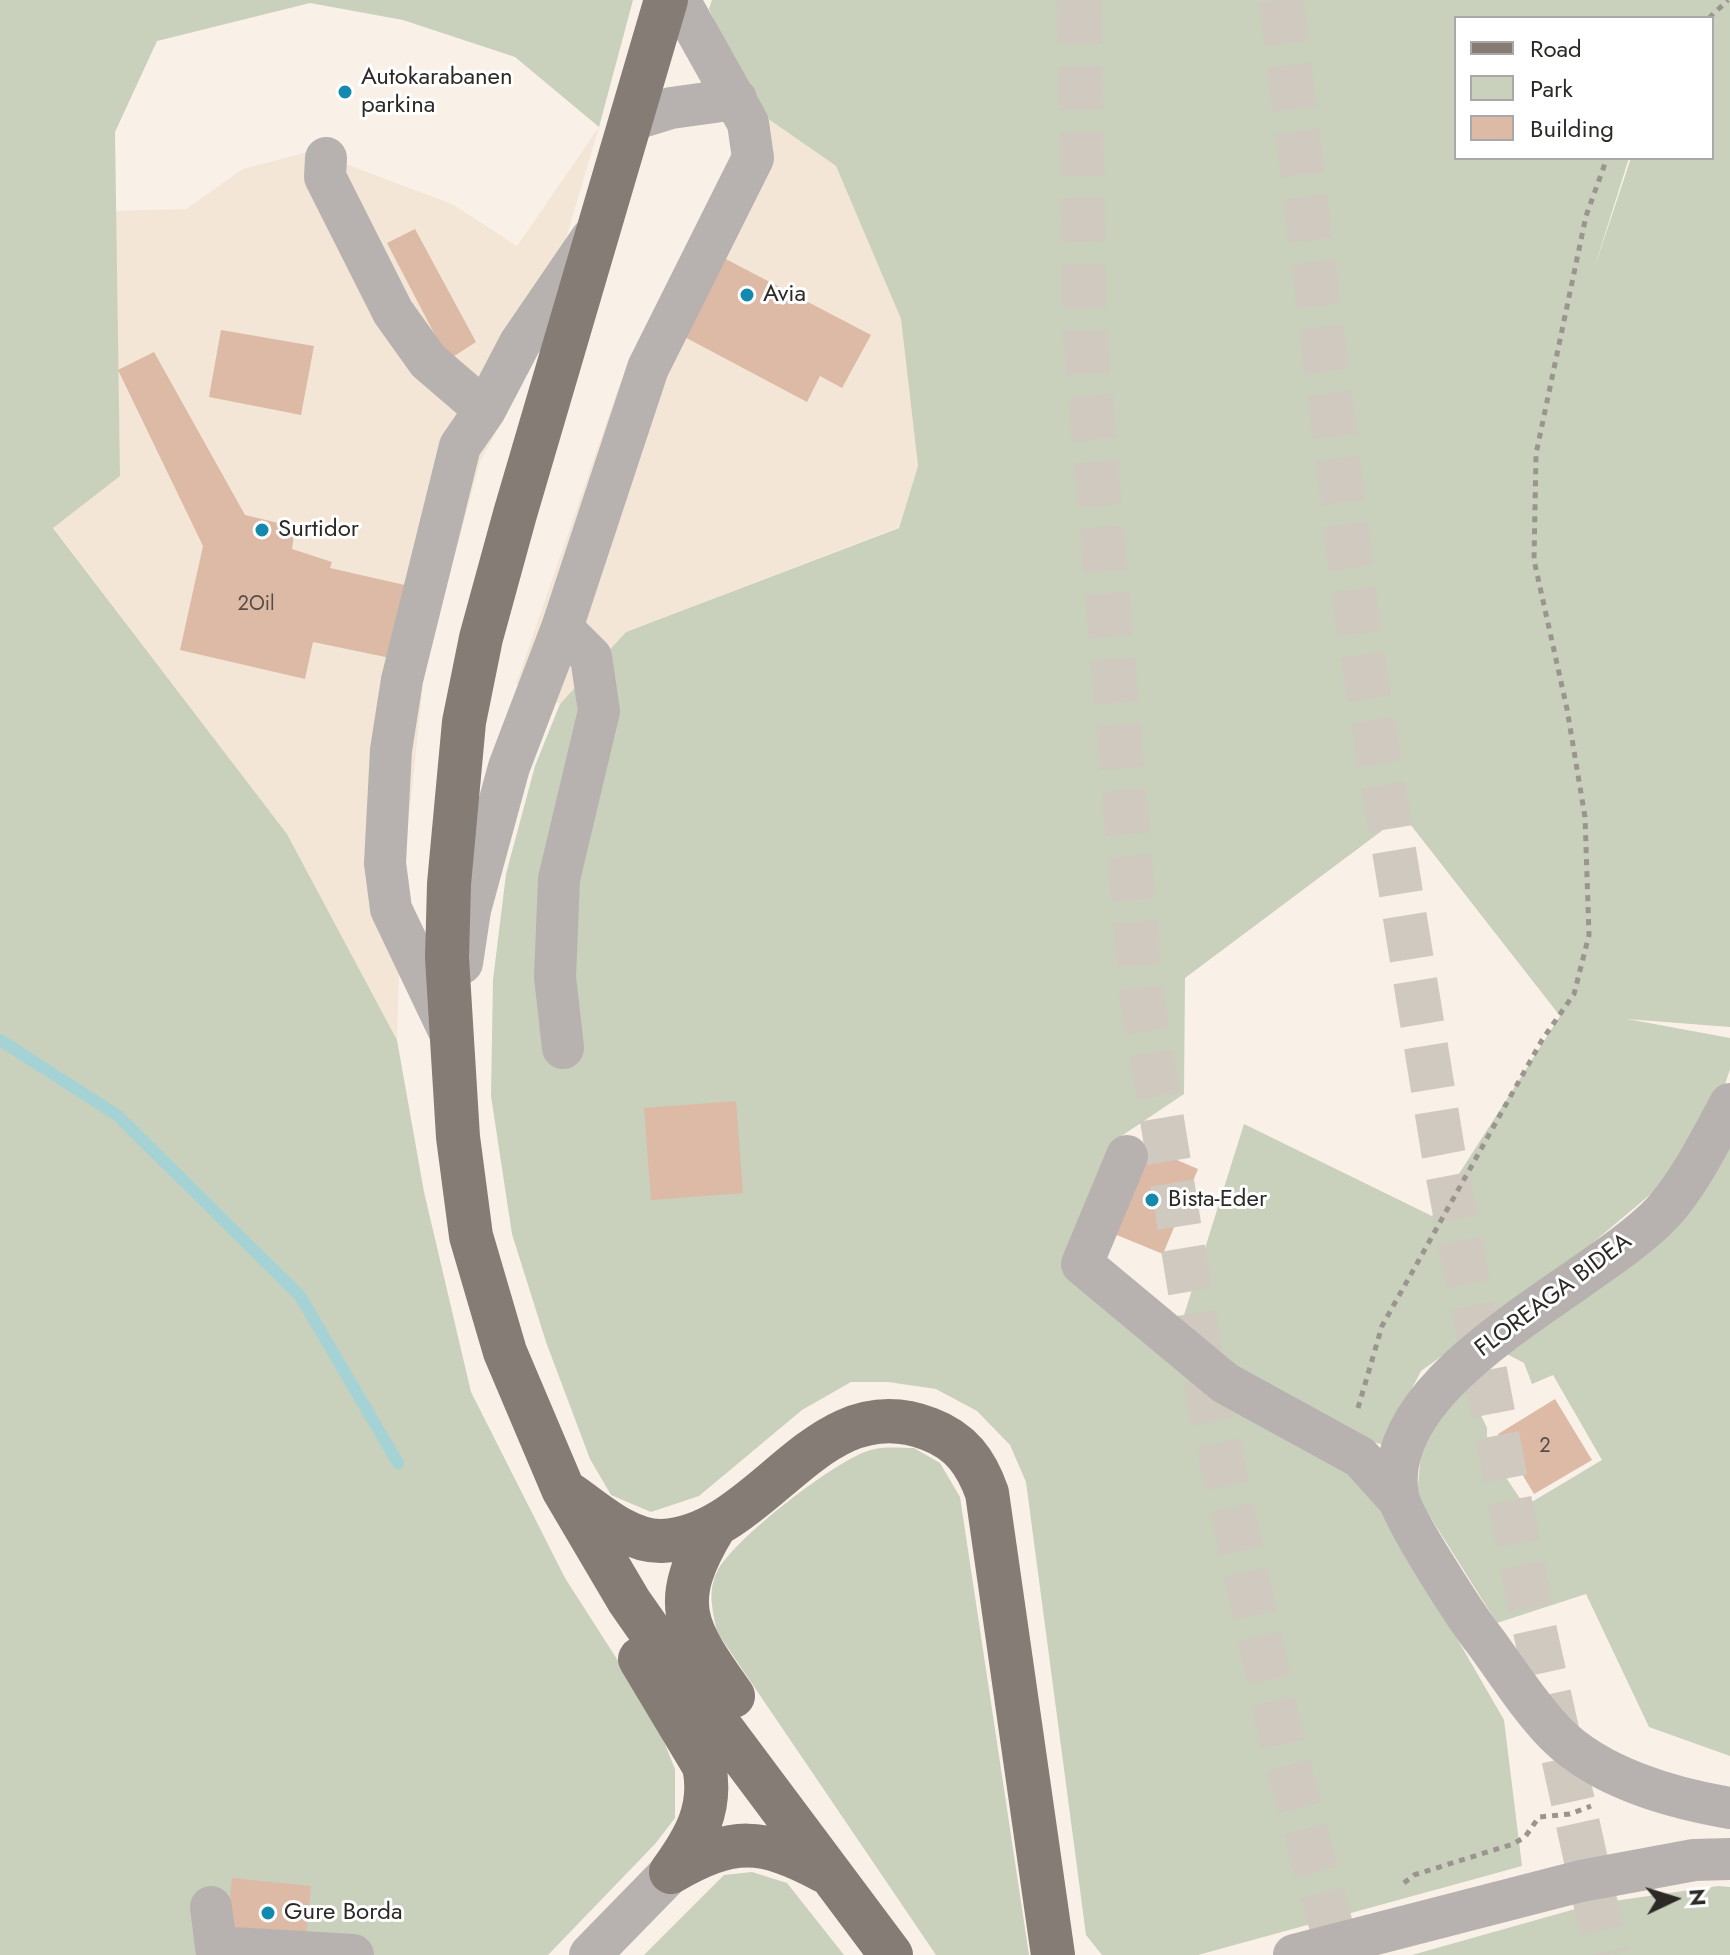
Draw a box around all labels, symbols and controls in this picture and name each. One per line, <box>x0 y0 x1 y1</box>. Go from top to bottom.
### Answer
legend <box>1454 16 1714 160</box>
text: Road <box>1530 31 1582 66</box>
place label: Autokarabanen parkina <box>361 64 512 120</box>
text: Park <box>1530 71 1573 106</box>
marker: Autokarabanen parkina <box>336 83 354 101</box>
text: Building <box>1530 111 1614 146</box>
place label: Avia <box>763 281 806 309</box>
marker: Avia <box>738 286 756 304</box>
place label: Surtidor <box>278 516 359 544</box>
marker: Surtidor <box>253 521 271 539</box>
house number: 2Oil <box>238 593 274 617</box>
place label: Bista-Eder <box>1168 1186 1267 1214</box>
marker: Bista-Eder <box>1143 1191 1161 1209</box>
street label: FLOREAGA BIDEA <box>1470 1228 1638 1364</box>
house number: 2 <box>1539 1435 1551 1459</box>
north arrow <box>1634 1859 1714 1939</box>
text: N <box>1681 1887 1715 1907</box>
place label: Gure Borda <box>284 1899 403 1927</box>
marker: Gure Borda <box>259 1904 277 1922</box>

